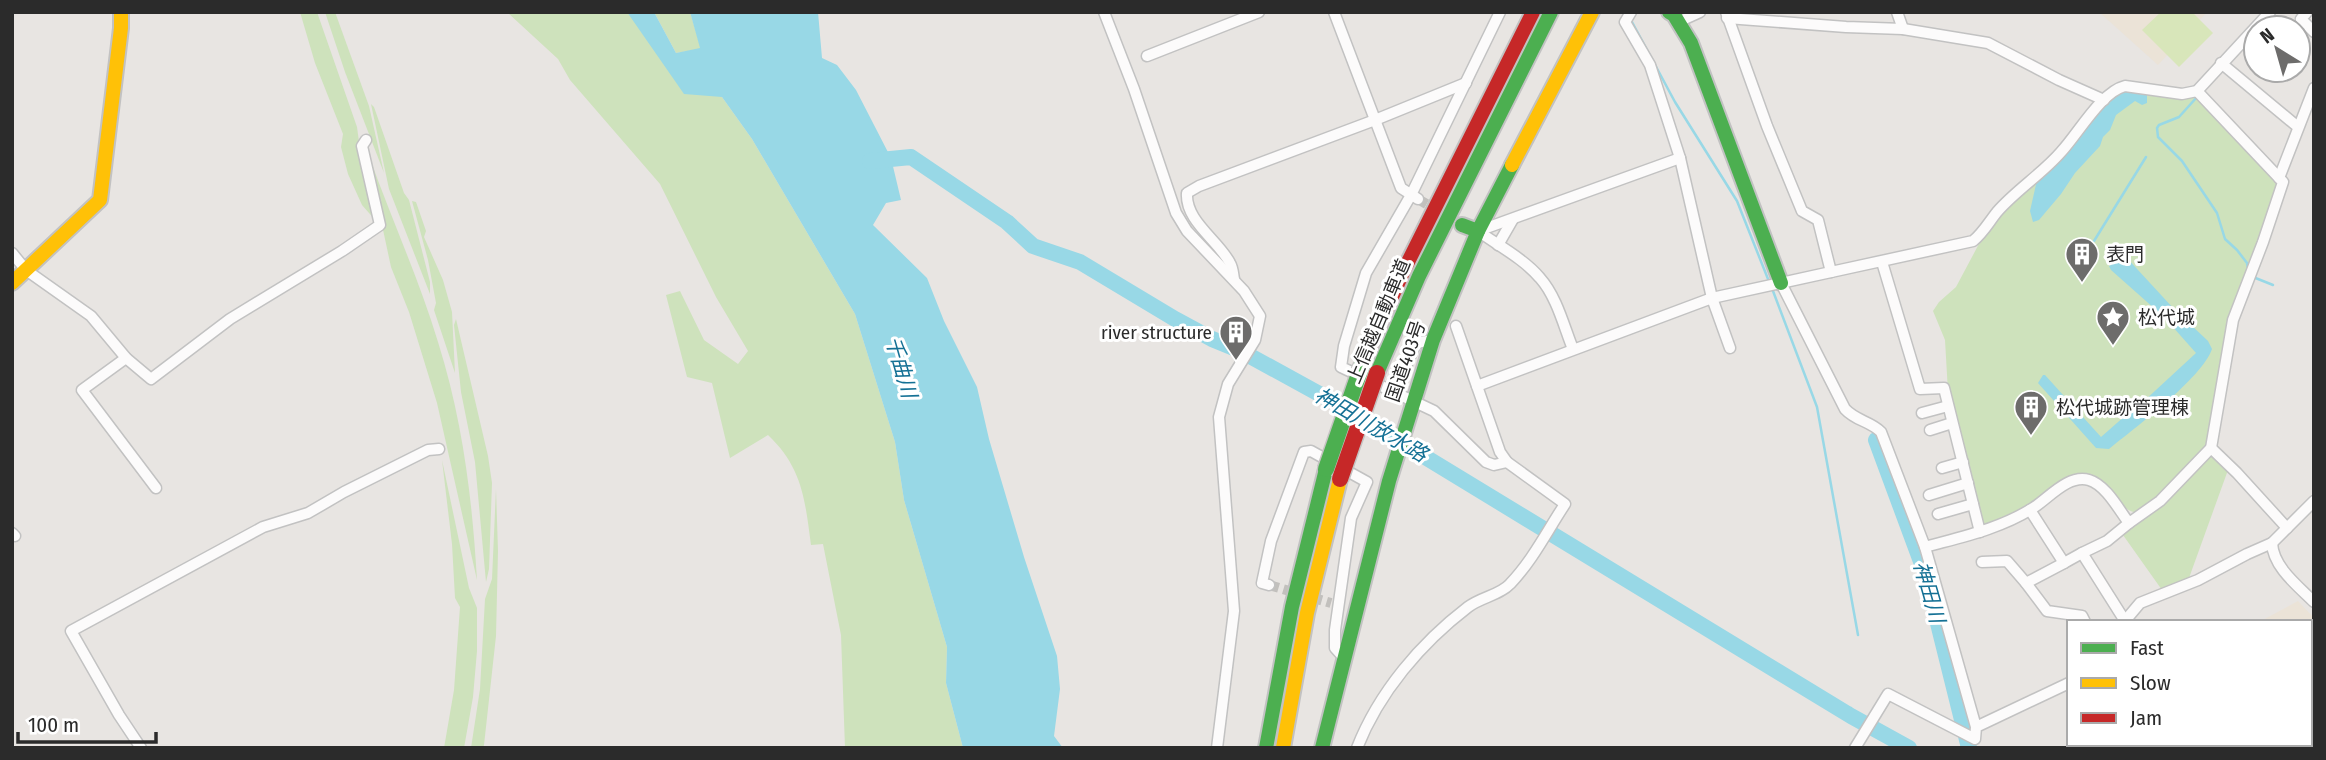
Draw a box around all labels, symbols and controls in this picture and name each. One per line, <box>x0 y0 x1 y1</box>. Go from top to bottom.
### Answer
north arrow <box>2242 14 2312 84</box>
text: N <box>2256 23 2279 48</box>
building icon: 表門 <box>2063 235 2101 284</box>
place label: 表門 <box>2106 243 2144 266</box>
street label: 上信越自動車道 <box>1342 255 1415 387</box>
place icon: 松代城 <box>2094 298 2132 347</box>
place label: 松代城 <box>2138 306 2195 329</box>
building icon: river structure <box>1217 313 1255 362</box>
street label: 国道403号 <box>1381 317 1430 405</box>
place label: river structure <box>1101 321 1212 344</box>
water label: 千曲川 <box>880 333 923 403</box>
water label: 神田川放水路 <box>1310 382 1434 469</box>
building icon: 松代城跡管理棟 <box>2012 388 2050 437</box>
place label: 松代城跡管理棟 <box>2056 396 2189 419</box>
water label: 神田川 <box>1908 558 1951 628</box>
legend <box>2067 620 2312 746</box>
text: Fast <box>2130 635 2164 661</box>
text: Slow <box>2130 670 2171 696</box>
scale bar <box>18 700 156 744</box>
text: Jam <box>2130 705 2162 731</box>
text: 100 m <box>28 712 79 738</box>

